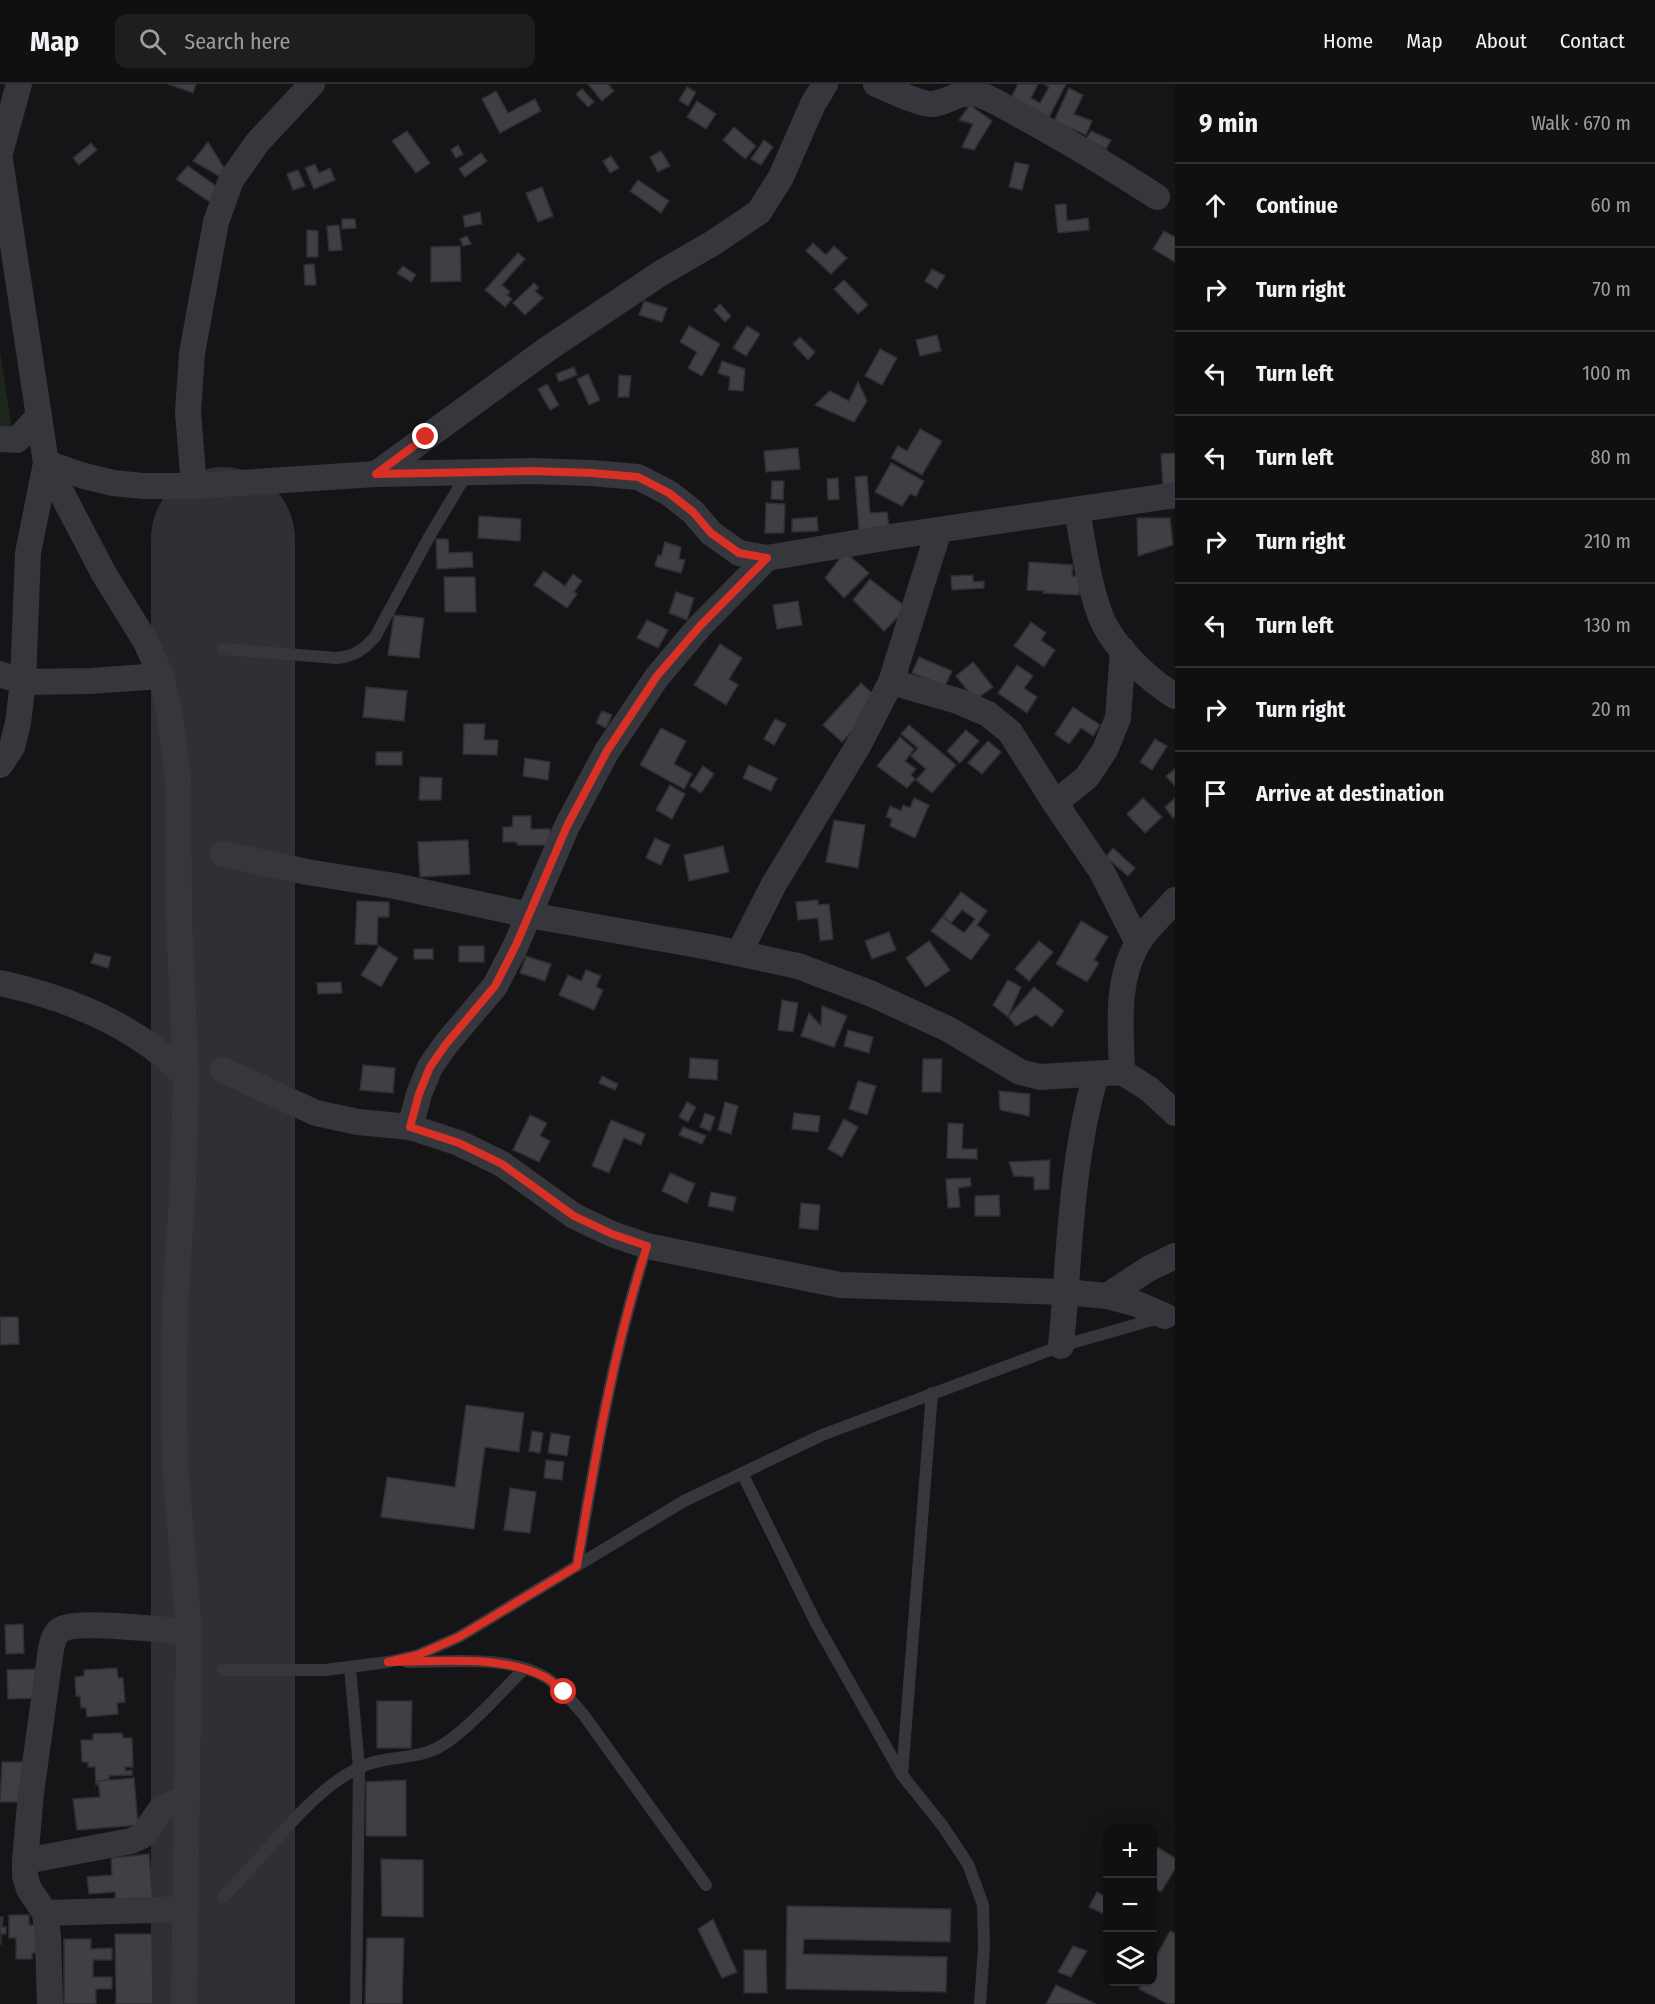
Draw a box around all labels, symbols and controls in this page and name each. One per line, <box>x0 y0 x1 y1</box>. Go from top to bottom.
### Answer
search box <box>115 14 535 68</box>
text: Map <box>30 25 79 58</box>
icon: search <box>136 25 169 58</box>
text: Search here <box>184 28 290 55</box>
text: Home <box>1323 28 1373 54</box>
text: Map <box>1406 28 1443 54</box>
text: About <box>1476 28 1527 54</box>
text: Contact <box>1560 28 1625 54</box>
text: 9 min <box>1199 108 1258 139</box>
text: Walk · 670 m <box>1531 111 1631 135</box>
icon: ahead <box>1199 189 1232 222</box>
text: Continue <box>1256 192 1338 219</box>
text: 60 m <box>1591 193 1631 217</box>
icon: right <box>1199 273 1232 306</box>
text: Turn right <box>1256 276 1345 303</box>
text: 70 m <box>1593 277 1631 301</box>
icon: left <box>1199 357 1232 390</box>
text: Turn left <box>1256 360 1334 387</box>
text: 100 m <box>1582 361 1631 385</box>
route end <box>412 423 438 449</box>
icon: left <box>1199 441 1232 474</box>
text: Turn left <box>1256 444 1334 471</box>
text: 80 m <box>1591 445 1631 469</box>
icon: right <box>1199 525 1232 558</box>
text: Turn right <box>1256 528 1345 555</box>
text: 210 m <box>1584 529 1631 553</box>
icon: left <box>1199 609 1232 642</box>
text: Turn left <box>1256 612 1334 639</box>
text: 130 m <box>1584 613 1631 637</box>
icon: right <box>1199 693 1232 726</box>
text: Turn right <box>1256 696 1345 723</box>
text: 20 m <box>1592 697 1631 721</box>
icon: arrive <box>1199 777 1232 810</box>
text: Arrive at destination <box>1256 780 1444 807</box>
route start <box>550 1678 576 1704</box>
map controls <box>1103 1824 1157 1986</box>
button: + <box>1103 1824 1157 1878</box>
button: − <box>1103 1878 1157 1932</box>
button: layers <box>1103 1932 1157 1986</box>

